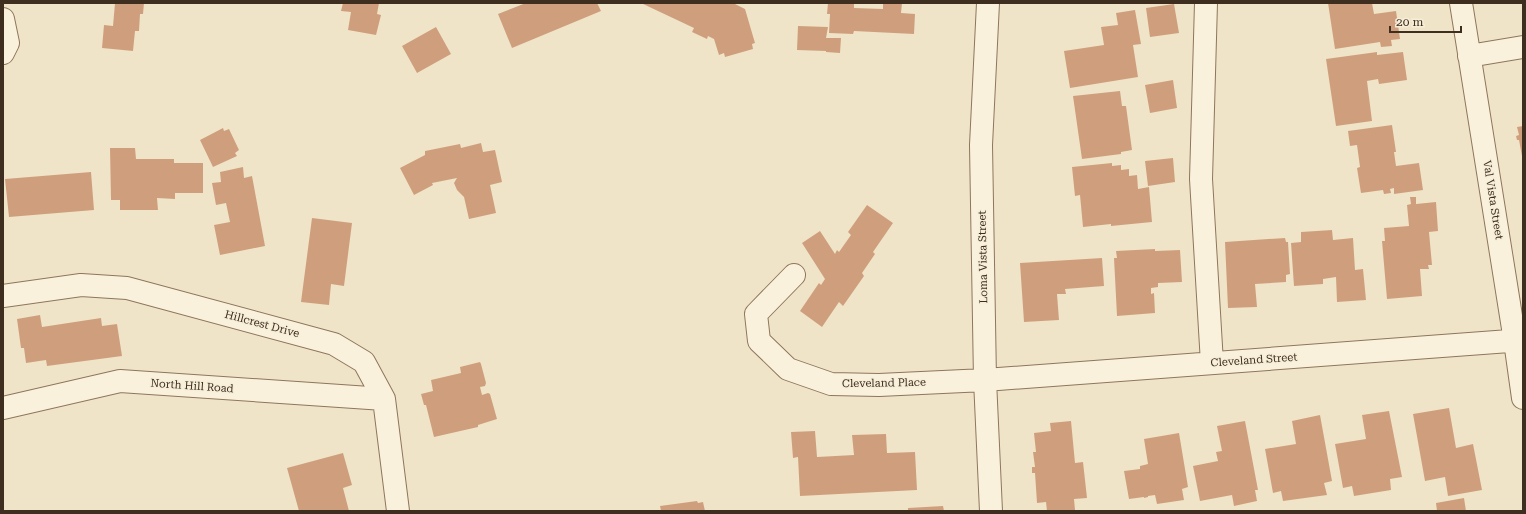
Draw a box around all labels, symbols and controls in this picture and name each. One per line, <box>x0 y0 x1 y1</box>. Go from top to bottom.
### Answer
scale bar <box>1390 8 1461 34</box>
text: 20 m <box>1396 15 1423 29</box>
street label: Val Vista Street <box>1480 160 1506 240</box>
street label: Loma Vista Street <box>976 210 990 304</box>
street label: Hillcrest Drive <box>223 308 301 340</box>
street label: Cleveland Street <box>1210 350 1298 370</box>
street label: Cleveland Place <box>842 376 926 390</box>
street label: North Hill Road <box>150 377 234 395</box>

